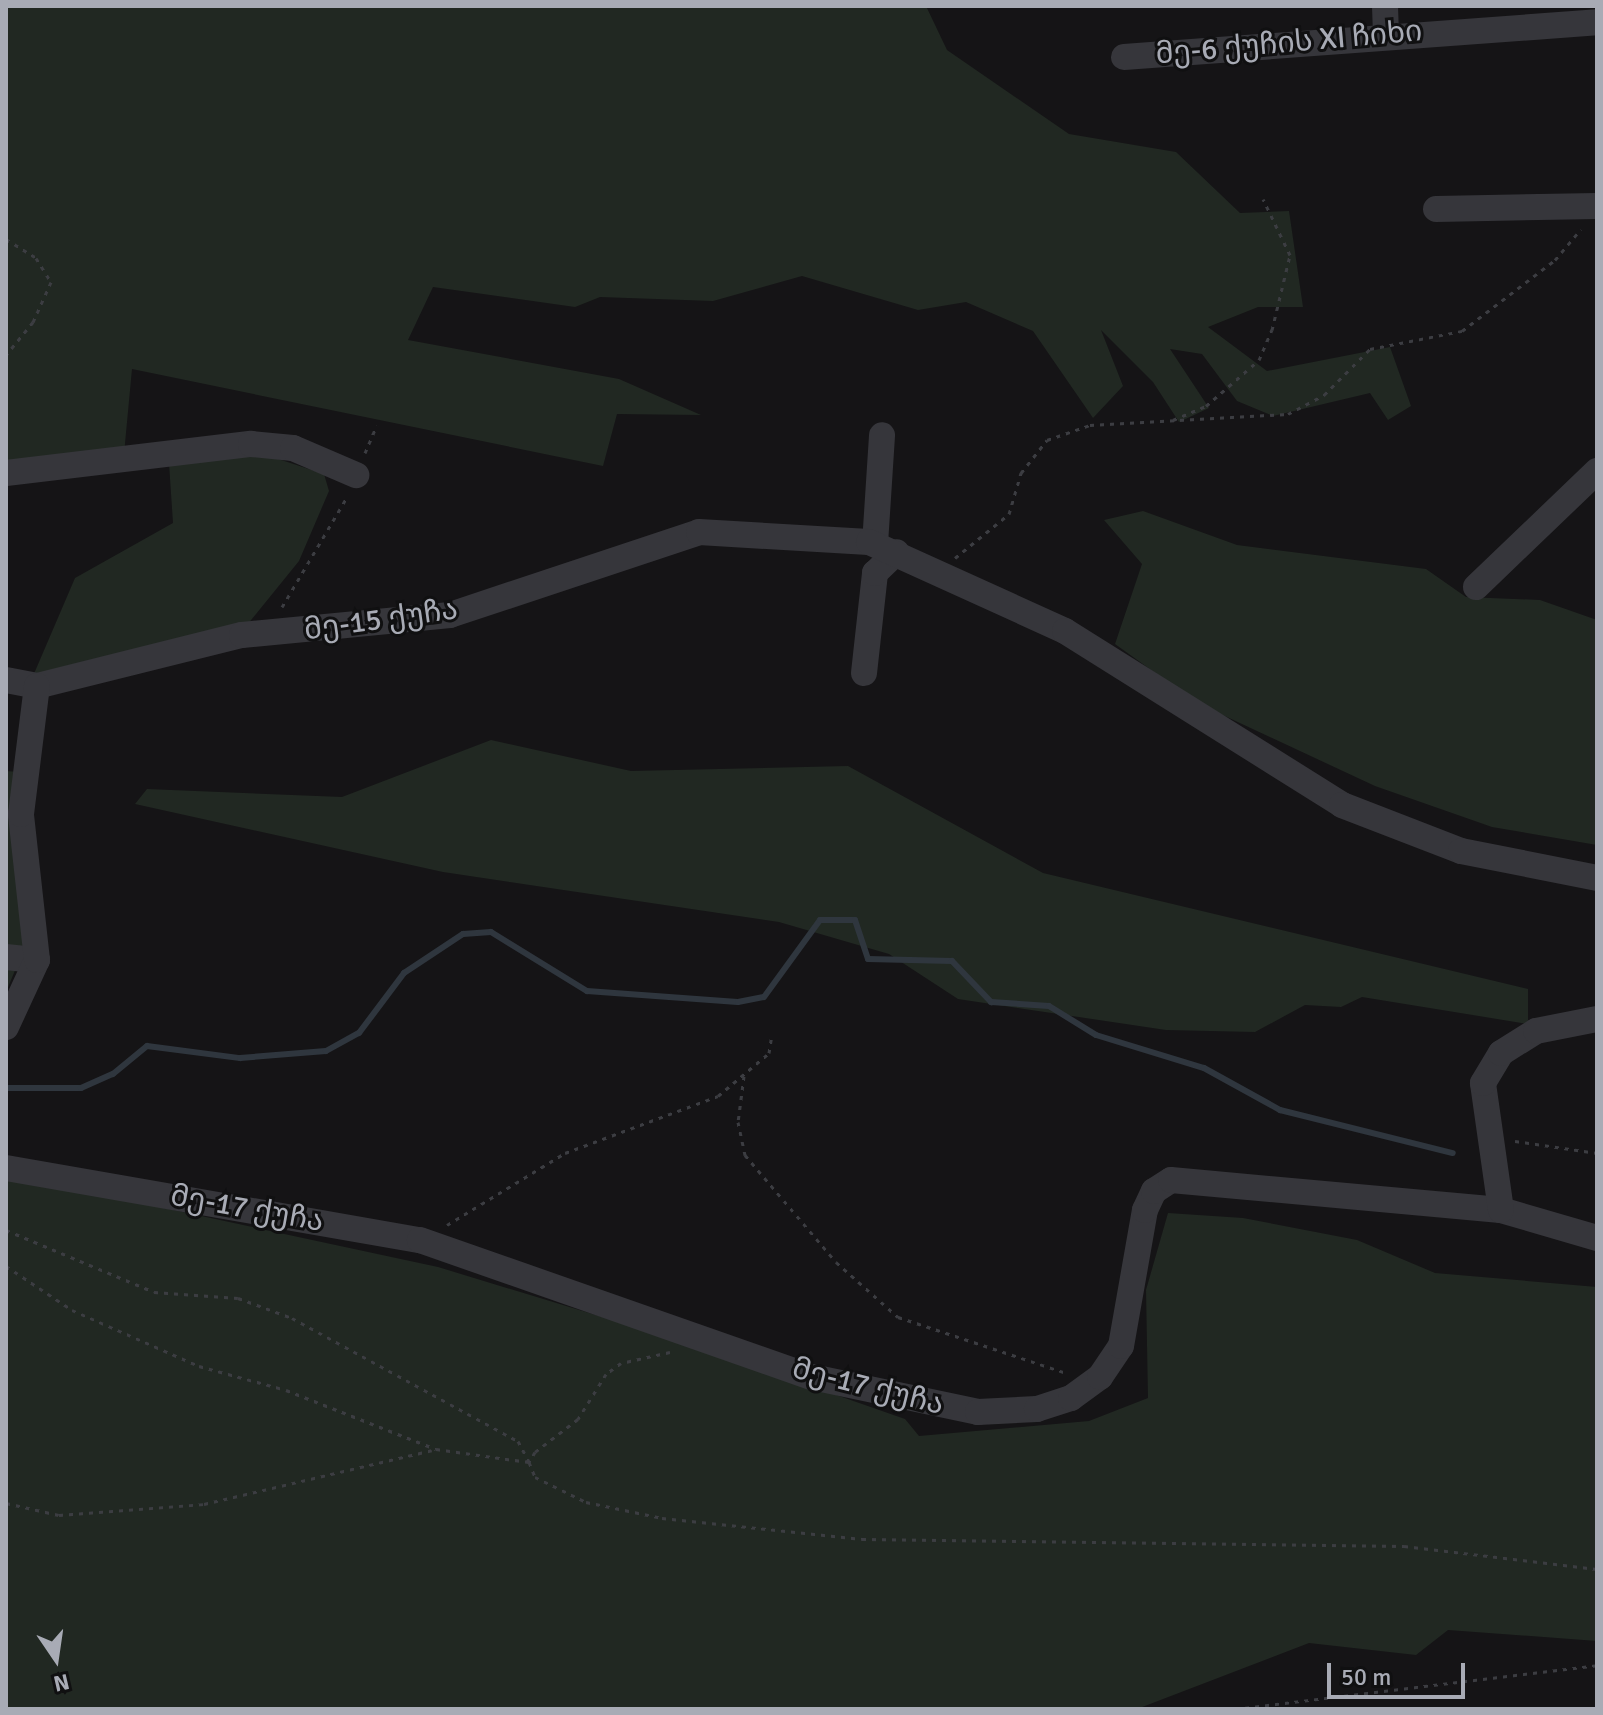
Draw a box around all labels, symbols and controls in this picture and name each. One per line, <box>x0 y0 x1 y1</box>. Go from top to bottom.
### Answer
street label: მე-6 ქუჩის XI ჩიხი <box>1154 13 1424 73</box>
street label: მე-15 ქუჩა <box>302 591 460 649</box>
street label: მე-17 ქუჩა <box>168 1178 326 1240</box>
street label: მე-17 ქუჩა <box>789 1351 947 1423</box>
north arrow <box>16 1619 96 1699</box>
scale bar <box>1331 1647 1469 1697</box>
text: 50 m <box>1341 1662 1391 1692</box>
text: N <box>51 1668 72 1698</box>

